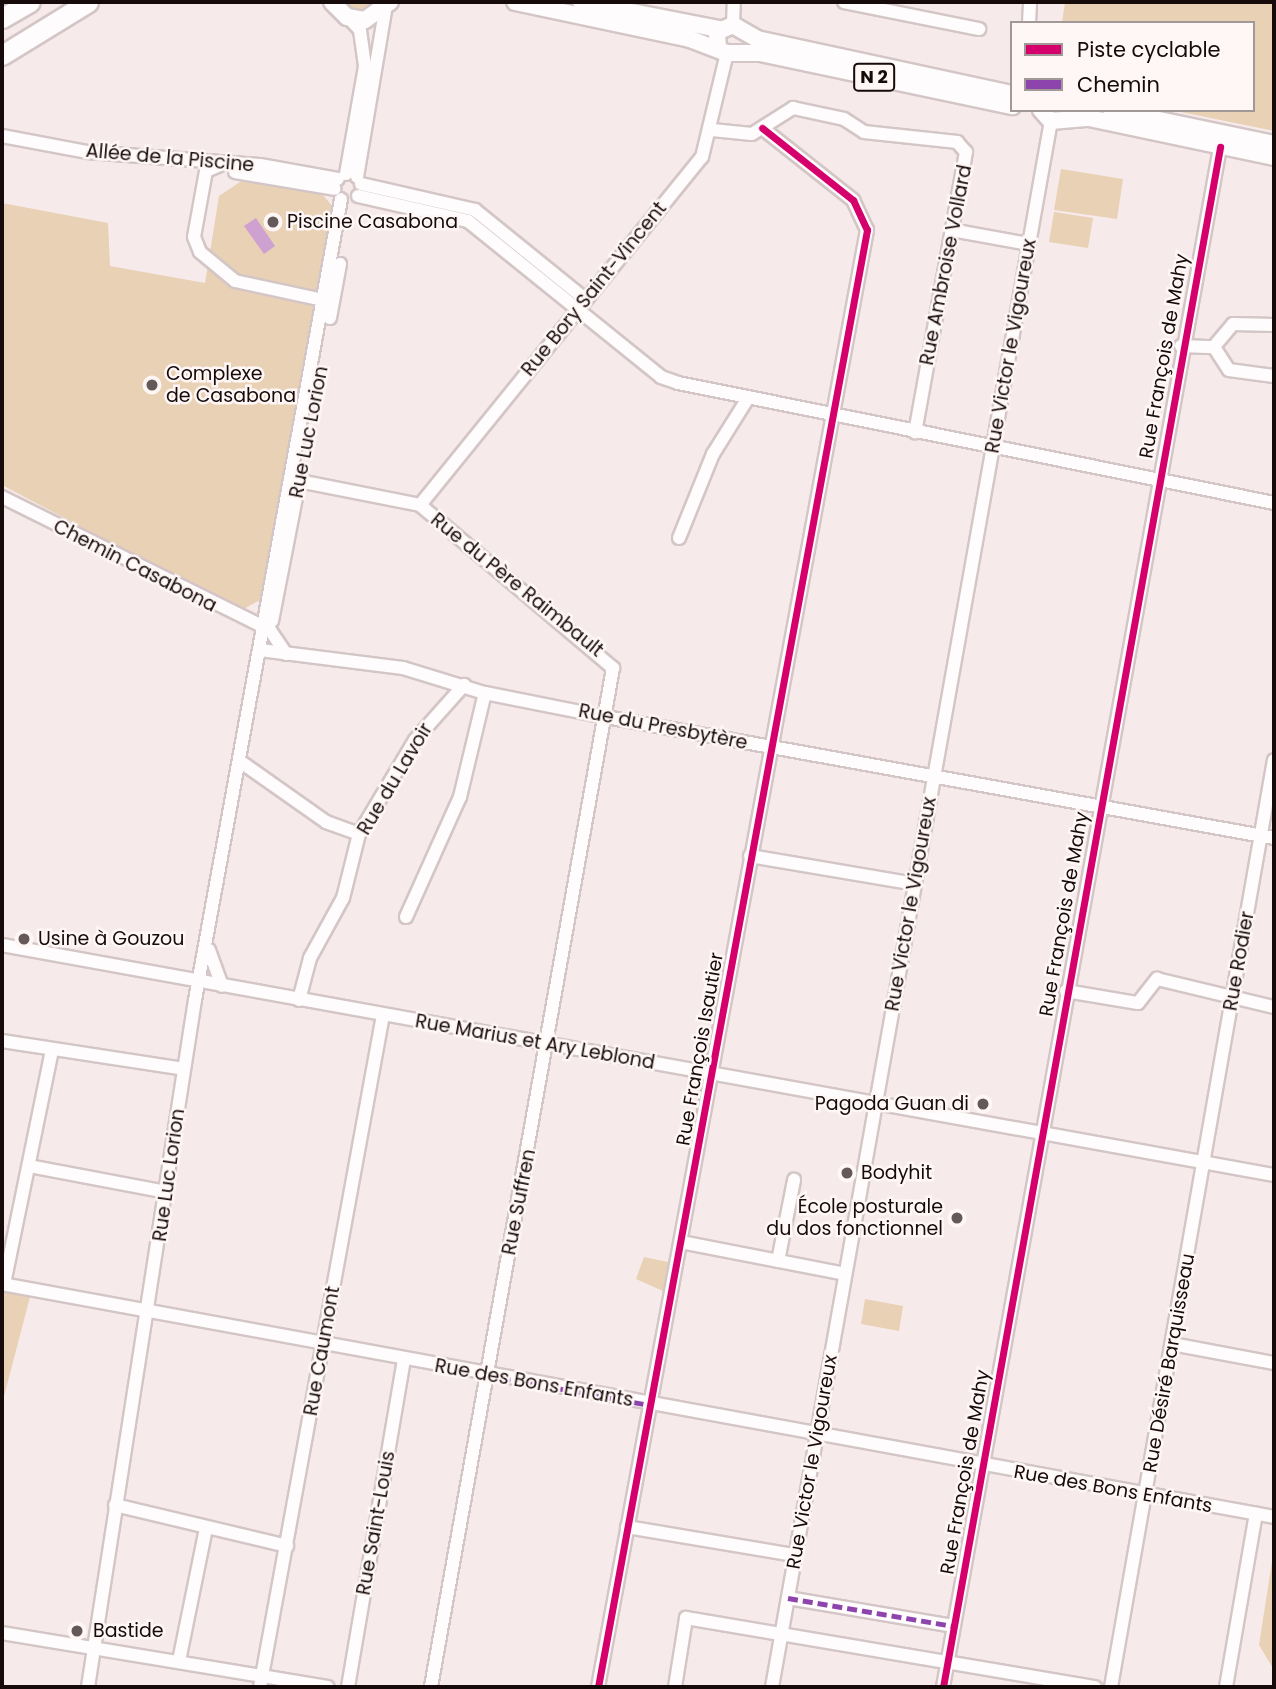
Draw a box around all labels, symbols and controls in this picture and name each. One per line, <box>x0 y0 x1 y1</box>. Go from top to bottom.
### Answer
legend <box>1010 21 1255 112</box>
text: Piste cyclable <box>1077 35 1221 64</box>
road number: N 2 <box>853 62 895 92</box>
text: Chemin <box>1077 70 1160 99</box>
street label: Allée de la Piscine <box>85 139 255 177</box>
street label: Rue Ambroise Vollard <box>915 163 977 367</box>
street label: Rue Bory Saint-Vincent <box>517 197 671 381</box>
place label: Piscine Casabona <box>287 211 458 233</box>
marker: Piscine Casabona <box>265 214 281 230</box>
street label: Rue Victor le Vigoureux <box>981 237 1041 455</box>
street label: Rue François de Mahy <box>1135 252 1193 460</box>
place label: Complexe de Casabona <box>166 363 296 407</box>
street label: Rue Luc Lorion <box>285 364 333 500</box>
marker: Complexe de Casabona <box>144 377 160 393</box>
street label: Rue du Père Raimbault <box>426 508 608 662</box>
street label: Chemin Casabona <box>49 515 221 617</box>
street label: Rue du Presbytère <box>577 699 749 755</box>
street label: Rue du Lavoir <box>353 719 437 839</box>
street label: Rue Victor le Vigoureux <box>881 795 941 1013</box>
street label: Rue François de Mahy <box>1035 810 1093 1018</box>
street label: Rue Rodier <box>1219 909 1259 1013</box>
place label: Usine à Gouzou <box>38 928 184 950</box>
marker: Usine à Gouzou <box>16 931 32 947</box>
street label: Rue François Isautier <box>672 951 728 1147</box>
street label: Rue Marius et Ary Leblond <box>413 1010 657 1074</box>
place label: Pagoda Guan di <box>815 1093 969 1115</box>
marker: Pagoda Guan di <box>975 1096 991 1112</box>
street label: Rue Luc Lorion <box>148 1107 190 1243</box>
street label: Rue Suffren <box>498 1147 540 1257</box>
place label: Bodyhit <box>861 1162 932 1184</box>
marker: Bodyhit <box>839 1165 855 1181</box>
place label: École posturale du dos fonctionnel <box>766 1196 943 1240</box>
marker: École posturale du dos fonctionnel <box>949 1210 965 1226</box>
street label: Rue Désiré Barquisseau <box>1138 1252 1200 1474</box>
street label: Rue Caumont <box>299 1284 345 1418</box>
street label: Rue Victor le Vigoureux <box>782 1353 842 1571</box>
street label: Rue des Bons Enfants <box>433 1354 635 1412</box>
street label: Rue François de Mahy <box>936 1368 994 1576</box>
street label: Rue Saint-Louis <box>352 1449 400 1597</box>
street label: Rue des Bons Enfants <box>1012 1460 1214 1518</box>
place label: Bastide <box>93 1620 164 1642</box>
marker: Bastide <box>67 1621 87 1641</box>

